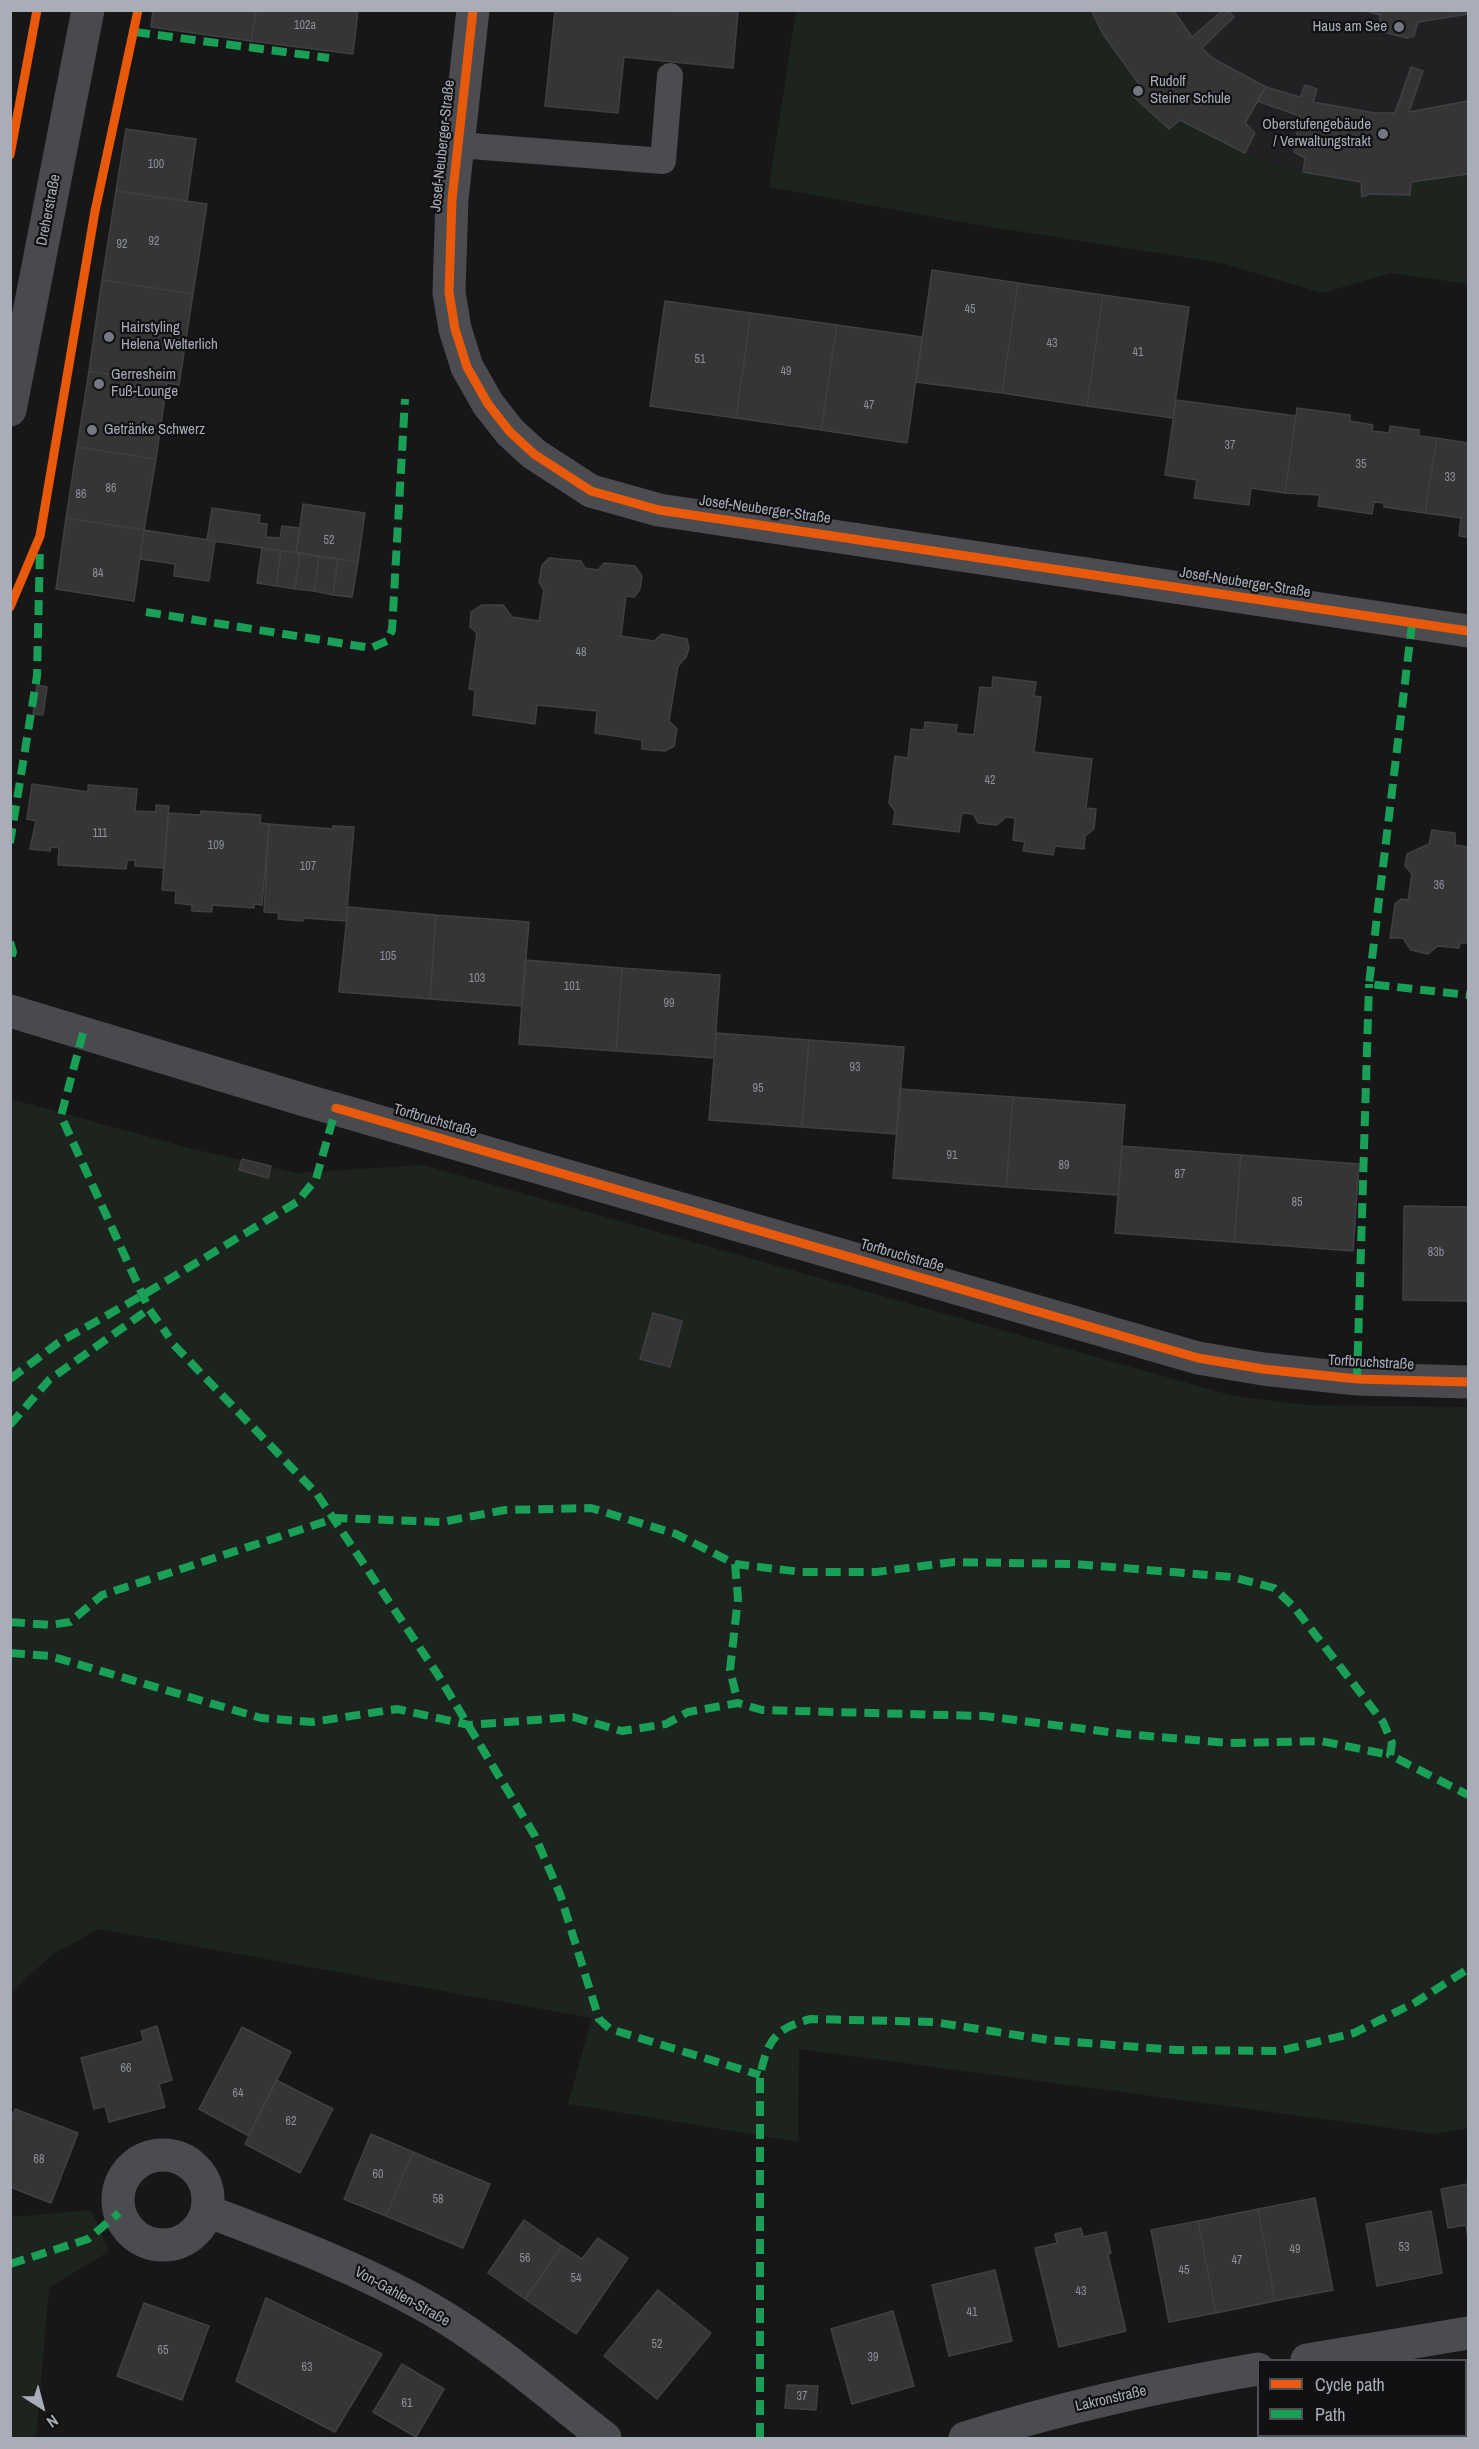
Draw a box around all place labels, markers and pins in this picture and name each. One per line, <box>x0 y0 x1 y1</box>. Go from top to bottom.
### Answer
place label: Haus am See <box>1312 18 1387 36</box>
marker: Haus am See <box>1392 20 1406 34</box>
place label: Rudolf Steiner Schule <box>1150 73 1231 108</box>
marker: Rudolf Steiner Schule <box>1131 84 1145 98</box>
place label: Oberstufengebäude / Verwaltungstrakt <box>1262 116 1371 151</box>
marker: Oberstufengebäude / Verwaltungstrakt <box>1376 127 1390 141</box>
place label: Hairstyling Helena Welterlich <box>121 319 218 354</box>
marker: Hairstyling Helena Welterlich <box>102 330 116 344</box>
place label: Gerresheim Fuß-Lounge <box>111 366 178 401</box>
marker: Gerresheim Fuß-Lounge <box>92 377 106 391</box>
place label: Getränke Schwerz <box>104 421 205 439</box>
marker: Getränke Schwerz <box>85 423 99 437</box>

